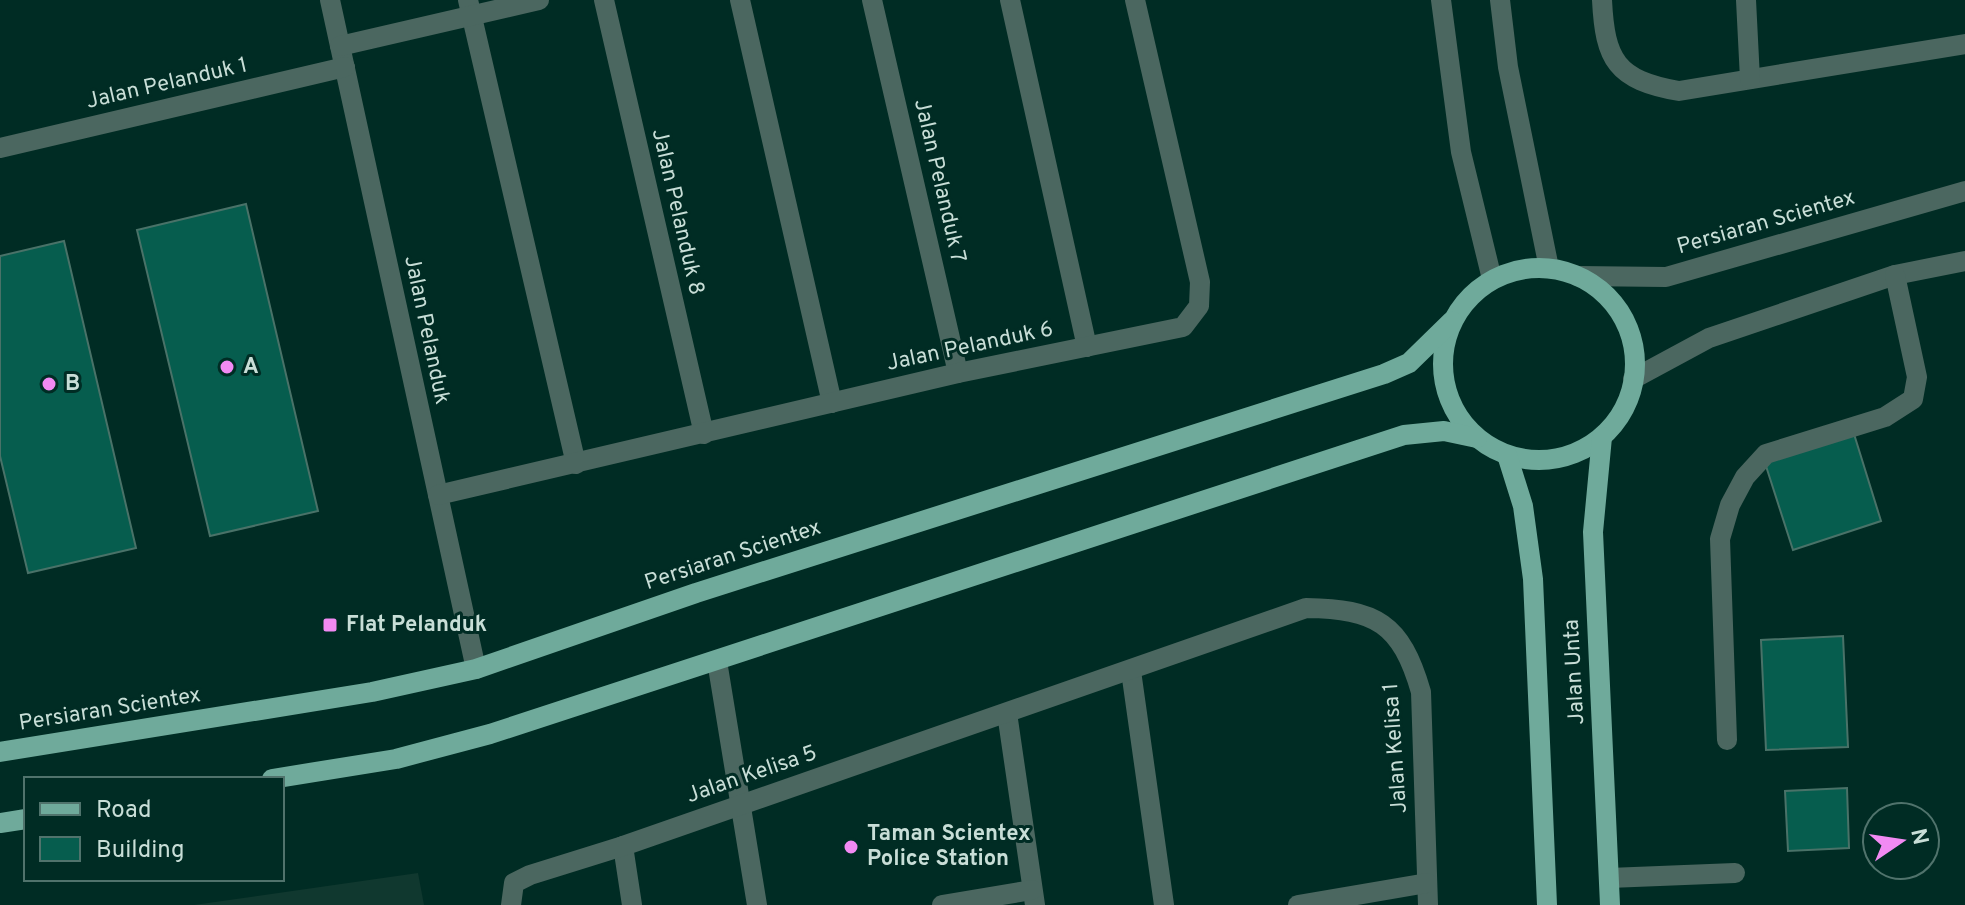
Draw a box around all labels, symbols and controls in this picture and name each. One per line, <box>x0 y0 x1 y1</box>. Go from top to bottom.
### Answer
street label: Jalan Pelanduk 1 <box>84 52 250 116</box>
street label: Jalan Pelanduk 7 <box>907 97 971 265</box>
street label: Jalan Pelanduk 8 <box>645 126 709 298</box>
street label: Persiaran Scientex <box>1674 185 1858 261</box>
street label: Jalan Pelanduk <box>397 253 455 407</box>
street label: Jalan Pelanduk 6 <box>884 316 1056 378</box>
place label: A <box>243 354 259 381</box>
marker: A <box>218 358 236 376</box>
place label: B <box>65 371 80 398</box>
marker: B <box>40 375 58 393</box>
street label: Persiaran Scientex <box>641 515 825 597</box>
place label: Flat Pelanduk <box>346 612 487 639</box>
marker: Flat Pelanduk <box>321 616 339 634</box>
street label: Jalan Unta <box>1559 619 1591 725</box>
street label: Persiaran Scientex <box>17 682 203 738</box>
street label: Jalan Kelisa 1 <box>1378 682 1414 814</box>
street label: Jalan Kelisa 5 <box>683 740 821 810</box>
legend <box>24 777 284 881</box>
text: Road <box>96 796 152 826</box>
north arrow <box>1861 801 1941 881</box>
place label: Taman Scientex Police Station <box>867 821 1031 873</box>
text: N <box>1903 826 1933 848</box>
text: Building <box>96 836 185 866</box>
marker: Taman Scientex Police Station <box>842 838 860 856</box>

